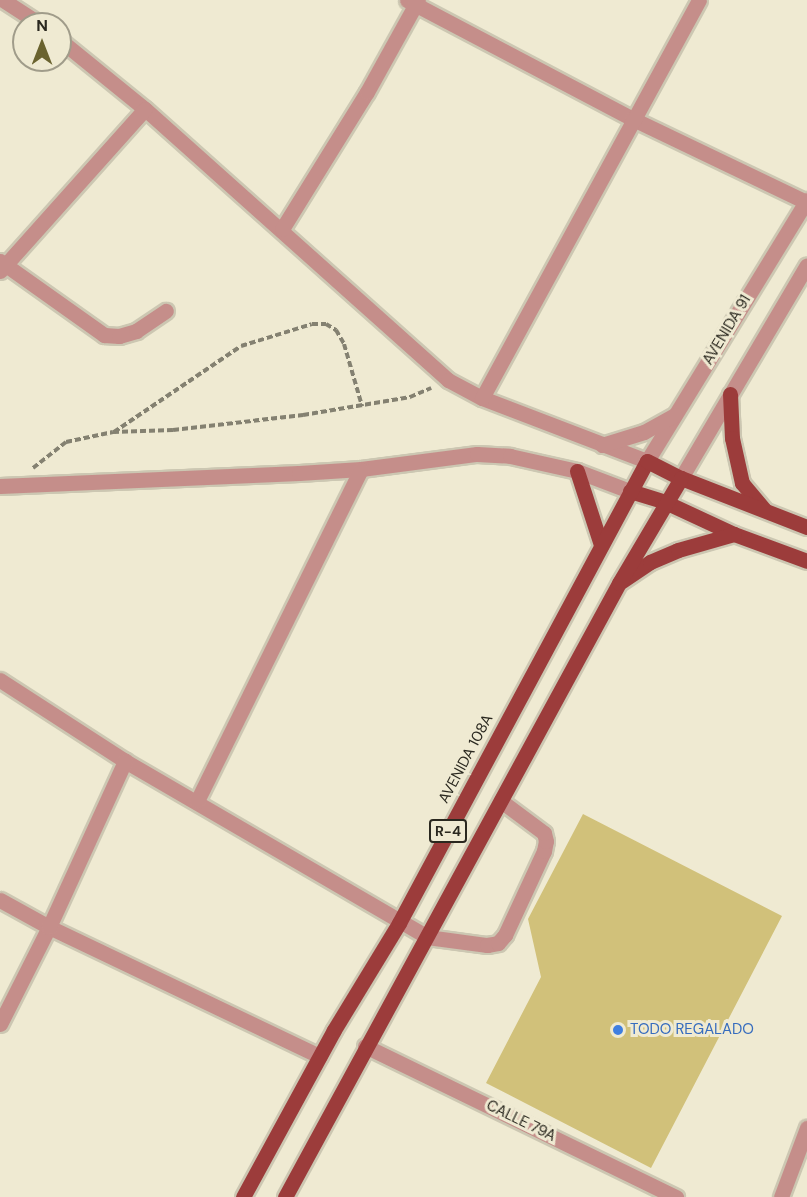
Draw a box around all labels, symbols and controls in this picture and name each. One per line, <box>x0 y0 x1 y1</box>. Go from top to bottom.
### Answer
north arrow <box>12 12 72 72</box>
text: N <box>36 15 48 36</box>
street label: AVENIDA 91 <box>699 292 755 368</box>
street label: AVENIDA 108A <box>435 712 497 806</box>
road number: R-4 <box>428 820 468 842</box>
place label: TODO REGALADO <box>630 1021 754 1039</box>
marker: TODO REGALADO <box>611 1023 625 1037</box>
street label: CALLE 79A <box>483 1096 559 1146</box>

